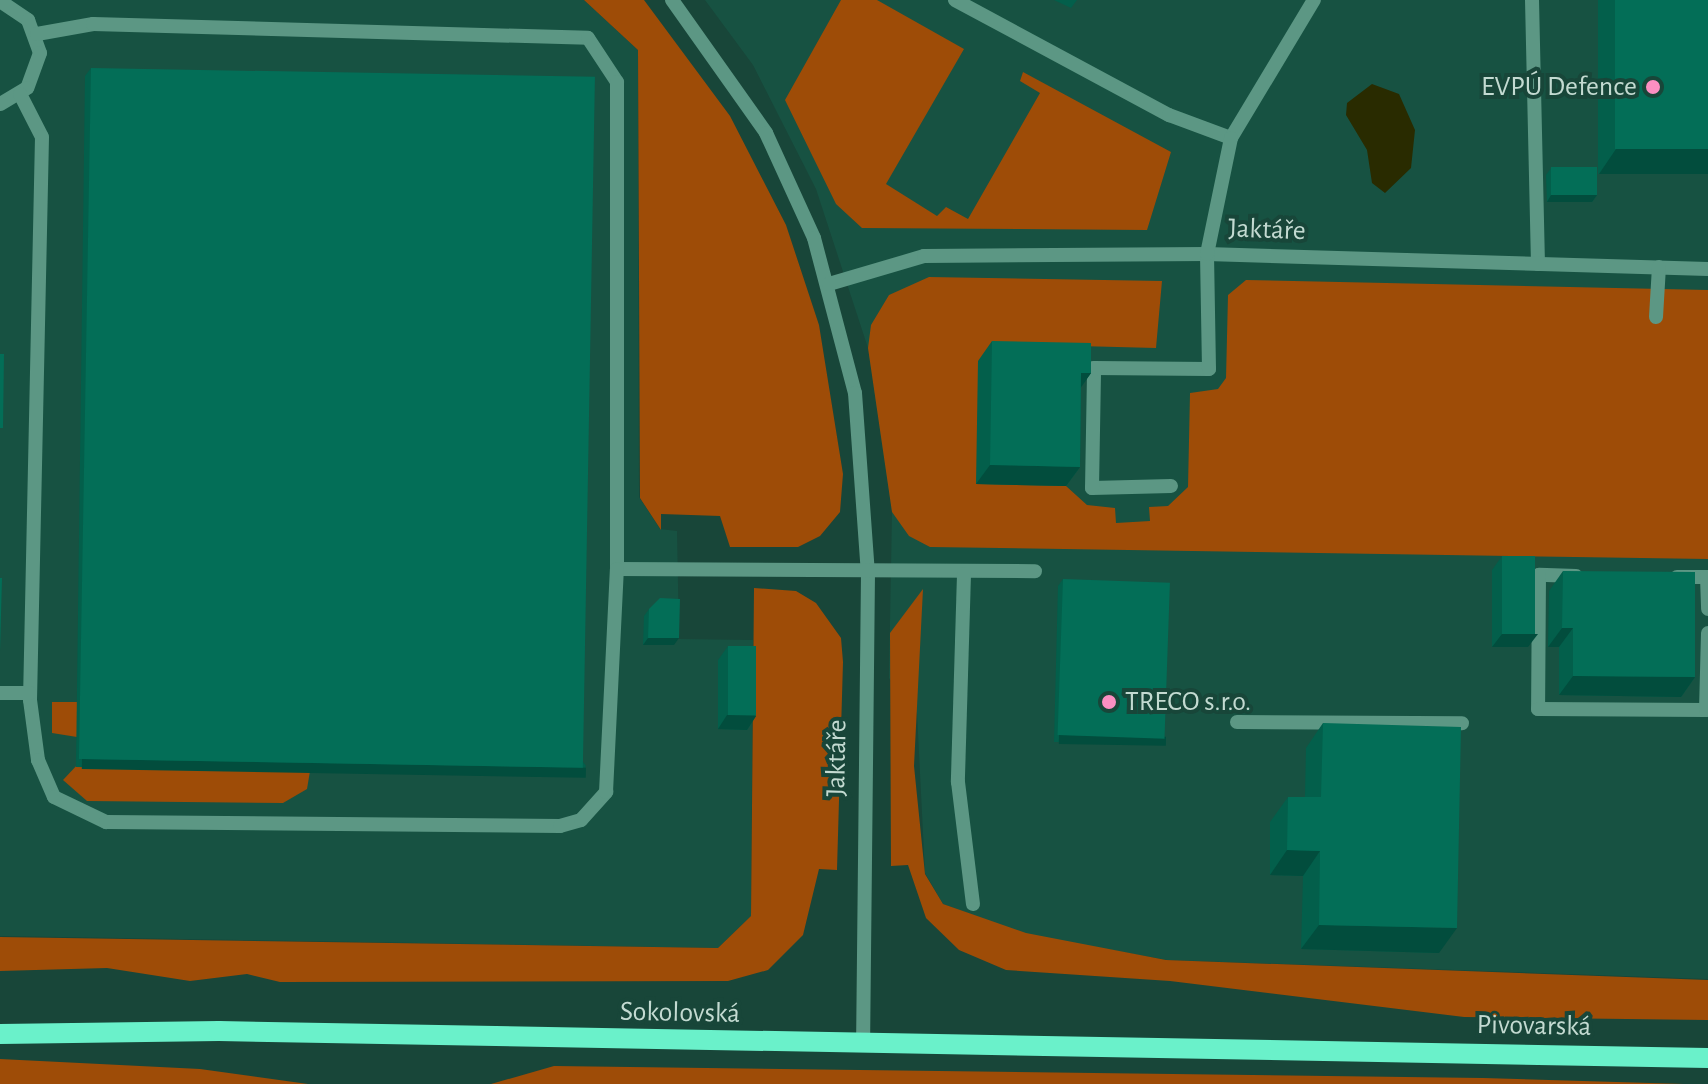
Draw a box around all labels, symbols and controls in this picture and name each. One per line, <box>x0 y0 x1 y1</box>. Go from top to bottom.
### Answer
place label: EVPÚ Defence <box>1481 70 1637 104</box>
marker: EVPÚ Defence <box>1644 78 1662 96</box>
street label: Jaktáře <box>1228 212 1306 248</box>
place label: TRECO s.r.o. <box>1125 685 1251 719</box>
marker: TRECO s.r.o. <box>1100 693 1118 711</box>
street label: Jaktáře <box>820 719 854 797</box>
street label: Sokolovská <box>620 995 740 1031</box>
street label: Pivovarská <box>1476 1008 1592 1044</box>

